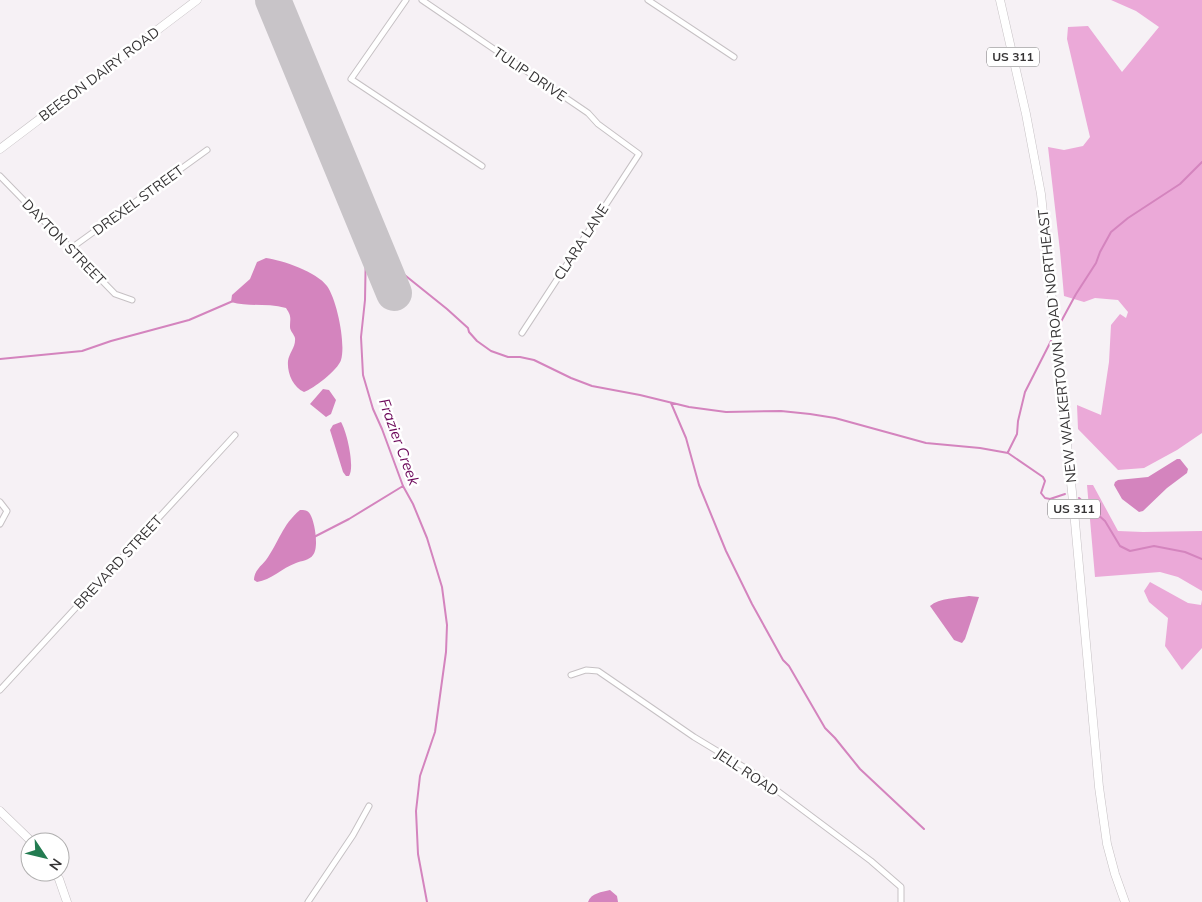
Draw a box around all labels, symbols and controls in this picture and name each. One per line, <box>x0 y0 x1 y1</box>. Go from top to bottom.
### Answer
street label: BEESON DAIRY ROAD <box>35 23 163 125</box>
street label: TULIP DRIVE <box>490 43 570 105</box>
road number: US 311 <box>987 48 1039 66</box>
street label: DREXEL STREET <box>89 161 188 239</box>
street label: DAYTON STREET <box>18 195 110 289</box>
street label: CLARA LANE <box>550 201 612 283</box>
street label: NEW WALKERTOWN ROAD NORTHEAST <box>1034 208 1080 484</box>
water label: Frazier Creek <box>375 396 424 489</box>
road number: US 311 <box>1048 499 1100 518</box>
street label: BREVARD STREET <box>70 511 166 613</box>
street label: JELL ROAD <box>712 744 782 800</box>
north arrow <box>20 832 70 882</box>
text: N <box>45 855 66 874</box>

